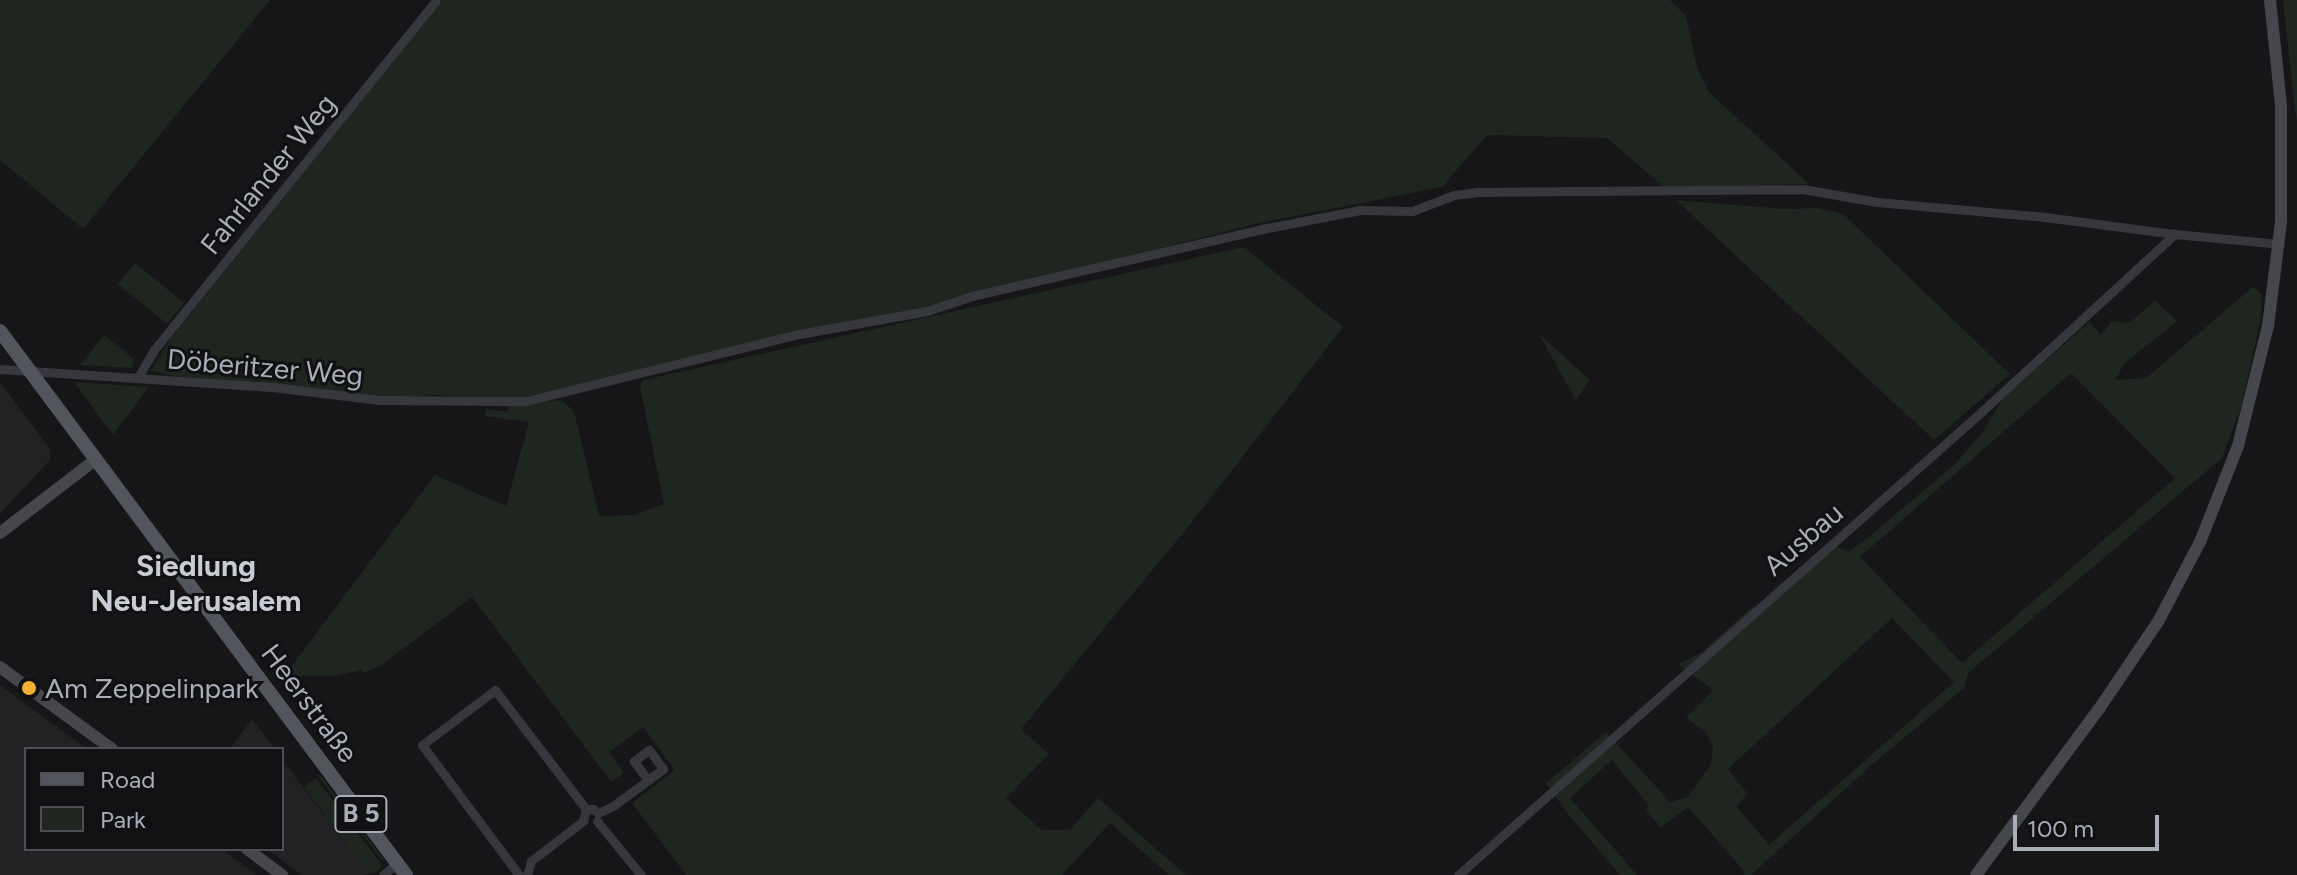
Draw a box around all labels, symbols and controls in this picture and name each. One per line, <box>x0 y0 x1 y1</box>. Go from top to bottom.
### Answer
street label: Fahrlander Weg <box>193 87 343 261</box>
street label: Döberitzer Weg <box>166 342 364 392</box>
street label: Ausbau <box>1757 496 1849 582</box>
district label: Siedlung Neu-Jerusalem <box>91 548 301 618</box>
street label: Heerstraße <box>255 637 365 769</box>
place label: Am Zeppelinpark <box>45 671 258 705</box>
marker: Am Zeppelinpark <box>20 679 38 697</box>
legend <box>24 747 284 851</box>
text: Road <box>100 765 155 794</box>
road number: B 5 <box>333 792 389 836</box>
scale bar <box>2017 799 2163 849</box>
text: Park <box>100 805 146 834</box>
text: 100 m <box>2027 814 2094 843</box>

